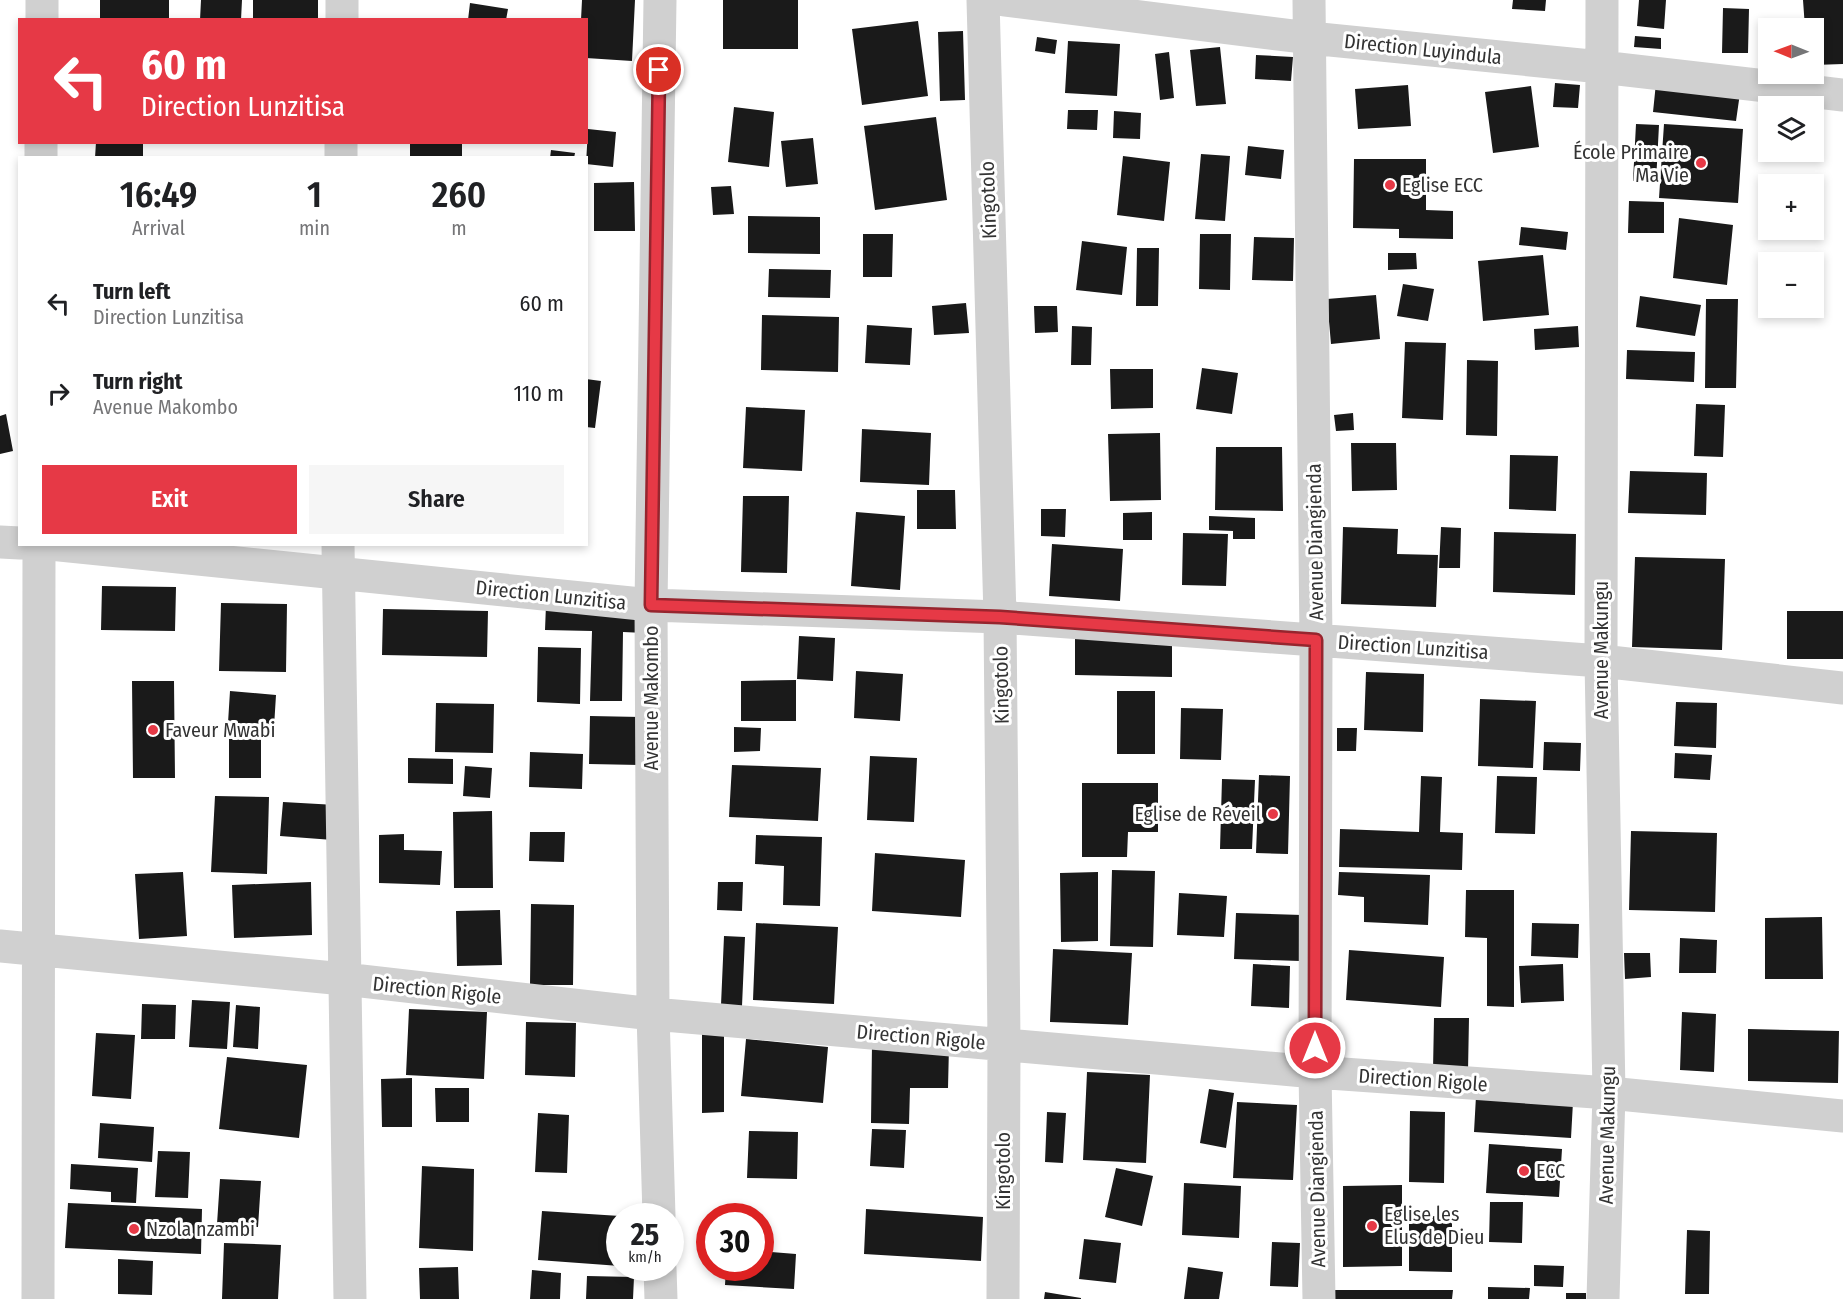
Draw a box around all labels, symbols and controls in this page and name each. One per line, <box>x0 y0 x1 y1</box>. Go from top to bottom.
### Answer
north arrow <box>1758 18 1824 84</box>
map controls <box>1758 18 1824 318</box>
street label: Direction Luyindula <box>1343 29 1503 69</box>
text: 60 m <box>141 40 227 90</box>
icon: left <box>42 42 120 120</box>
pin <box>633 44 684 95</box>
icon: arrive <box>642 53 675 86</box>
text: Direction Lunzitisa <box>141 91 345 123</box>
button: layers <box>1758 96 1824 162</box>
place label: École Primaire Ma Vie <box>1573 140 1689 187</box>
marker: École Primaire Ma Vie <box>1694 156 1708 170</box>
street label: Kingotolo <box>975 160 1001 240</box>
text: 16:49 <box>120 173 197 217</box>
text: 1 <box>307 173 322 217</box>
text: 260 <box>432 173 486 217</box>
place label: Eglise ECC <box>1402 173 1483 197</box>
button: + <box>1758 174 1824 240</box>
marker: Eglise ECC <box>1383 178 1397 192</box>
text: Arrival <box>132 216 185 240</box>
text: min <box>299 216 330 240</box>
text: m <box>451 216 467 240</box>
button: − <box>1758 252 1824 318</box>
text: Turn left <box>93 278 171 305</box>
icon: left <box>42 287 75 320</box>
text: 60 m <box>520 290 564 317</box>
text: Direction Lunzitisa <box>93 305 244 329</box>
text: Turn right <box>93 368 182 395</box>
icon: right <box>42 377 75 410</box>
text: 110 m <box>514 380 564 407</box>
text: Avenue Makombo <box>93 395 238 419</box>
street label: Avenue Diangienda <box>1302 463 1328 621</box>
button: Exit <box>42 465 297 534</box>
button: Share <box>309 465 564 534</box>
street label: Direction Lunzitisa <box>475 575 627 615</box>
street label: Avenue Makungu <box>1589 581 1613 719</box>
street label: Avenue Makombo <box>639 625 663 771</box>
street label: Direction Lunzitisa <box>1337 630 1489 664</box>
street label: Kingotolo <box>988 646 1014 724</box>
place label: Faveur Mwabi <box>165 718 275 742</box>
marker: Faveur Mwabi <box>146 723 160 737</box>
place label: Eglise de Réveil <box>1134 802 1261 826</box>
marker: Eglise de Réveil <box>1266 807 1280 821</box>
street label: Direction Rigole <box>371 971 503 1009</box>
position arrow <box>1283 1016 1347 1080</box>
street label: Direction Rigole <box>855 1019 987 1055</box>
street label: Direction Rigole <box>1358 1064 1488 1096</box>
street label: Avenue Makungu <box>1594 1065 1620 1205</box>
street label: Avenue Diangienda <box>1304 1110 1330 1268</box>
street label: Kingotolo <box>991 1132 1015 1210</box>
place label: ECC <box>1536 1159 1565 1183</box>
marker: ECC <box>1517 1164 1531 1178</box>
place label: Eglise les Elus de Dieu <box>1384 1202 1485 1249</box>
speed limit sign: 30 <box>696 1203 774 1281</box>
place label: Nzola nzambi <box>146 1217 255 1241</box>
text: 25 <box>631 1217 659 1253</box>
marker: Eglise les Elus de Dieu <box>1365 1219 1379 1233</box>
marker: Nzola nzambi <box>127 1222 141 1236</box>
text: km/h <box>628 1248 662 1266</box>

